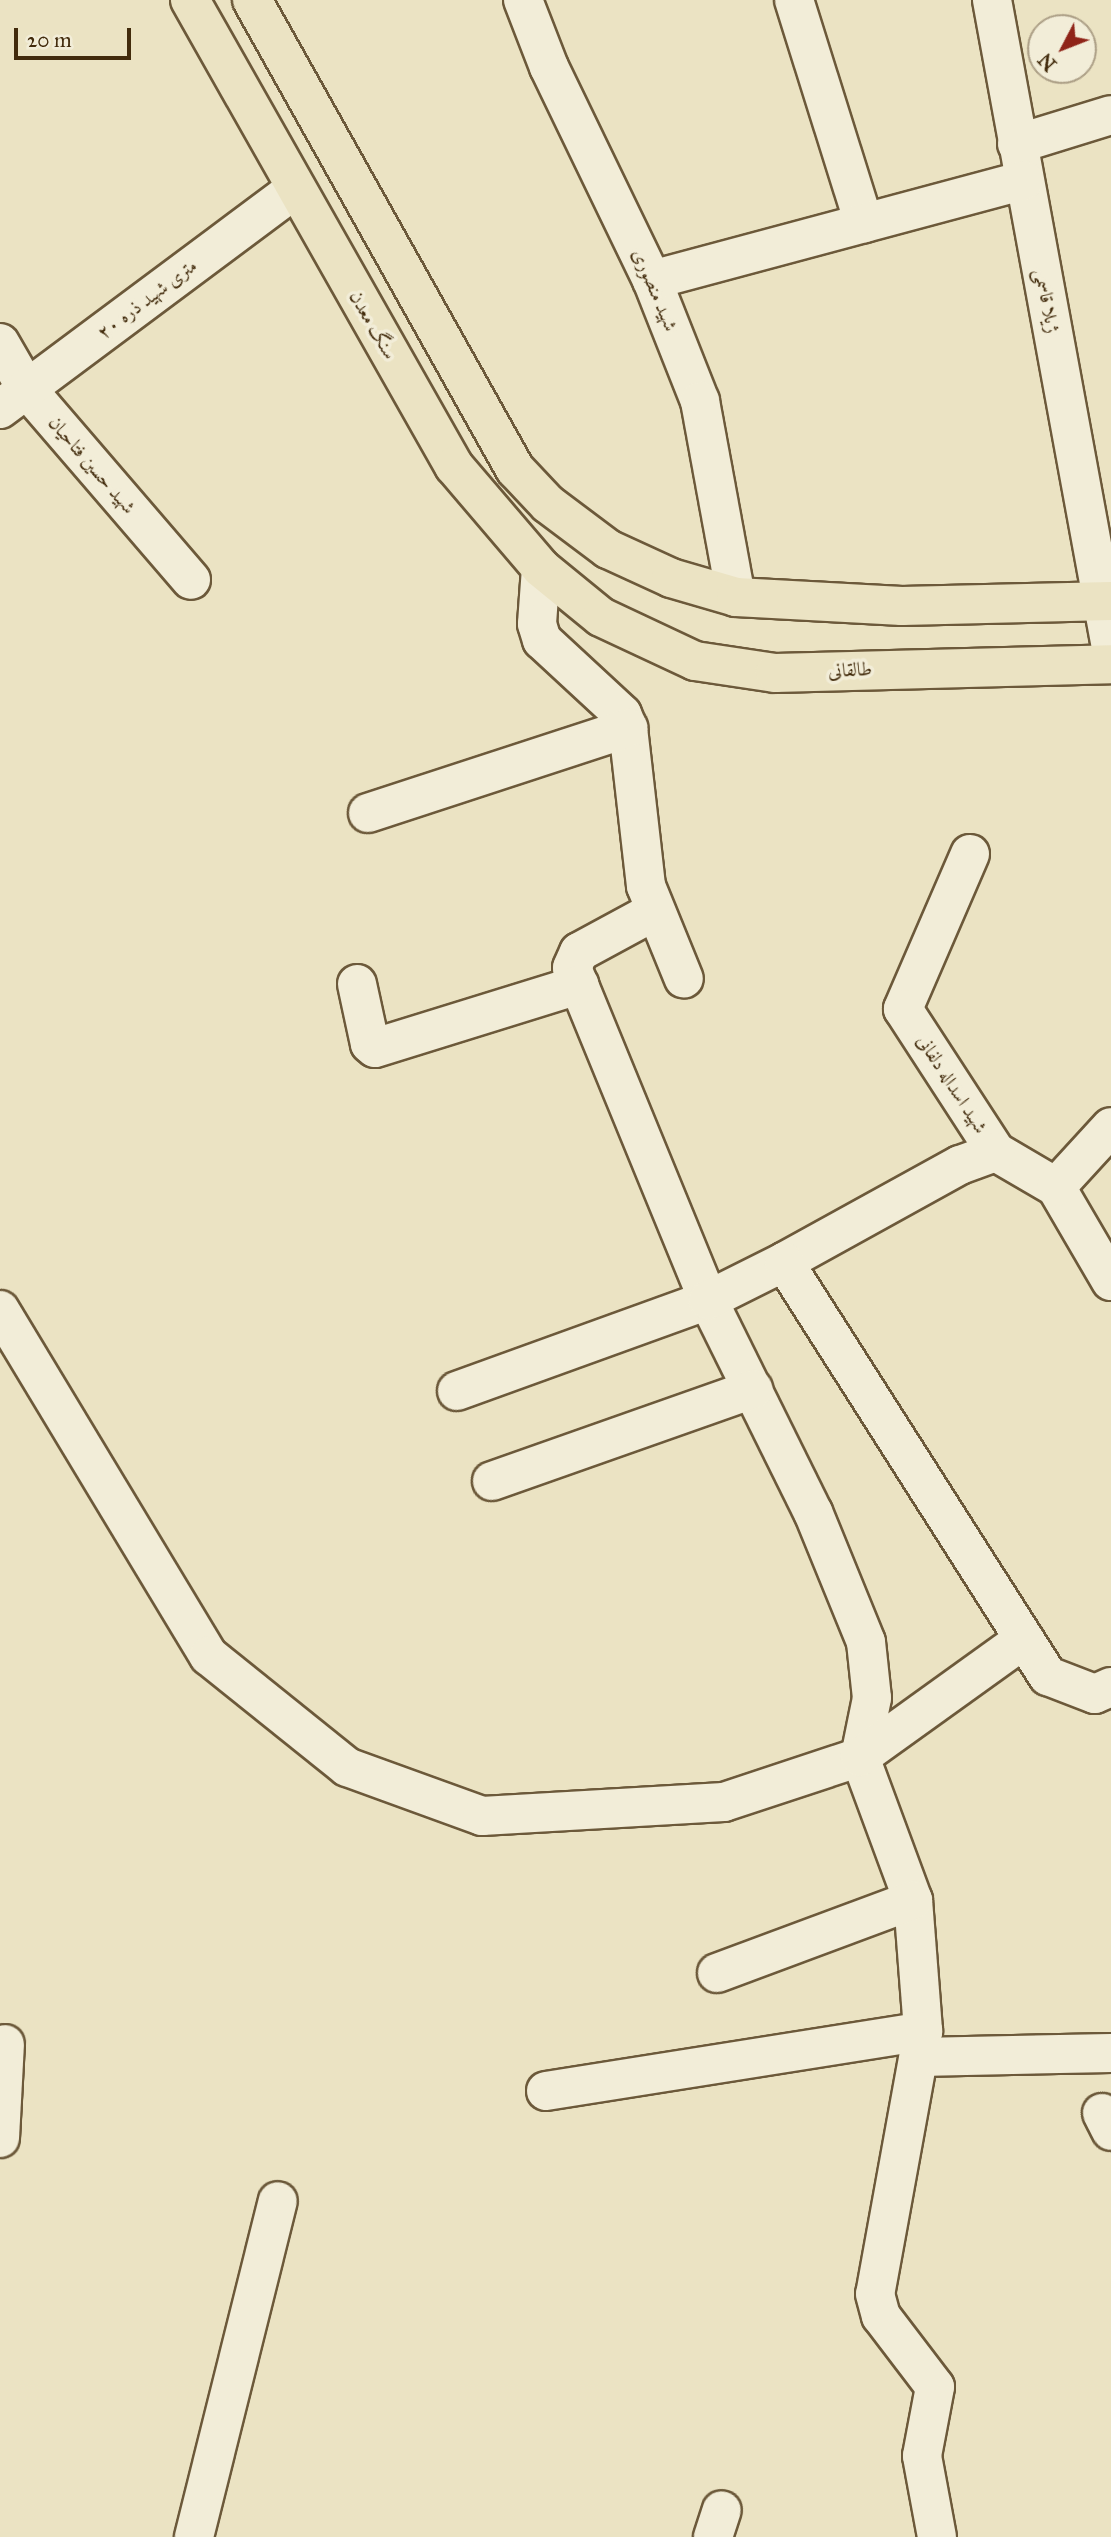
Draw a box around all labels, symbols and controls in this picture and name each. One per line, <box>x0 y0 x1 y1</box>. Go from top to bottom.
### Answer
scale bar <box>18 14 135 58</box>
north arrow <box>1027 14 1097 84</box>
text: 20 m <box>27 27 72 53</box>
text: N <box>1034 48 1061 76</box>
street label: شهید منصوری <box>627 245 683 335</box>
street label: ۲۰ متری شهید ذره <box>93 254 201 344</box>
street label: ژیلا قاسمی <box>1030 267 1064 335</box>
street label: سنگ معدن <box>344 287 402 363</box>
street label: شهید حسین فتاحیان <box>44 412 140 518</box>
street label: طالقانی <box>827 657 873 683</box>
street label: شهید اسداله دلفانی <box>912 1031 992 1137</box>

